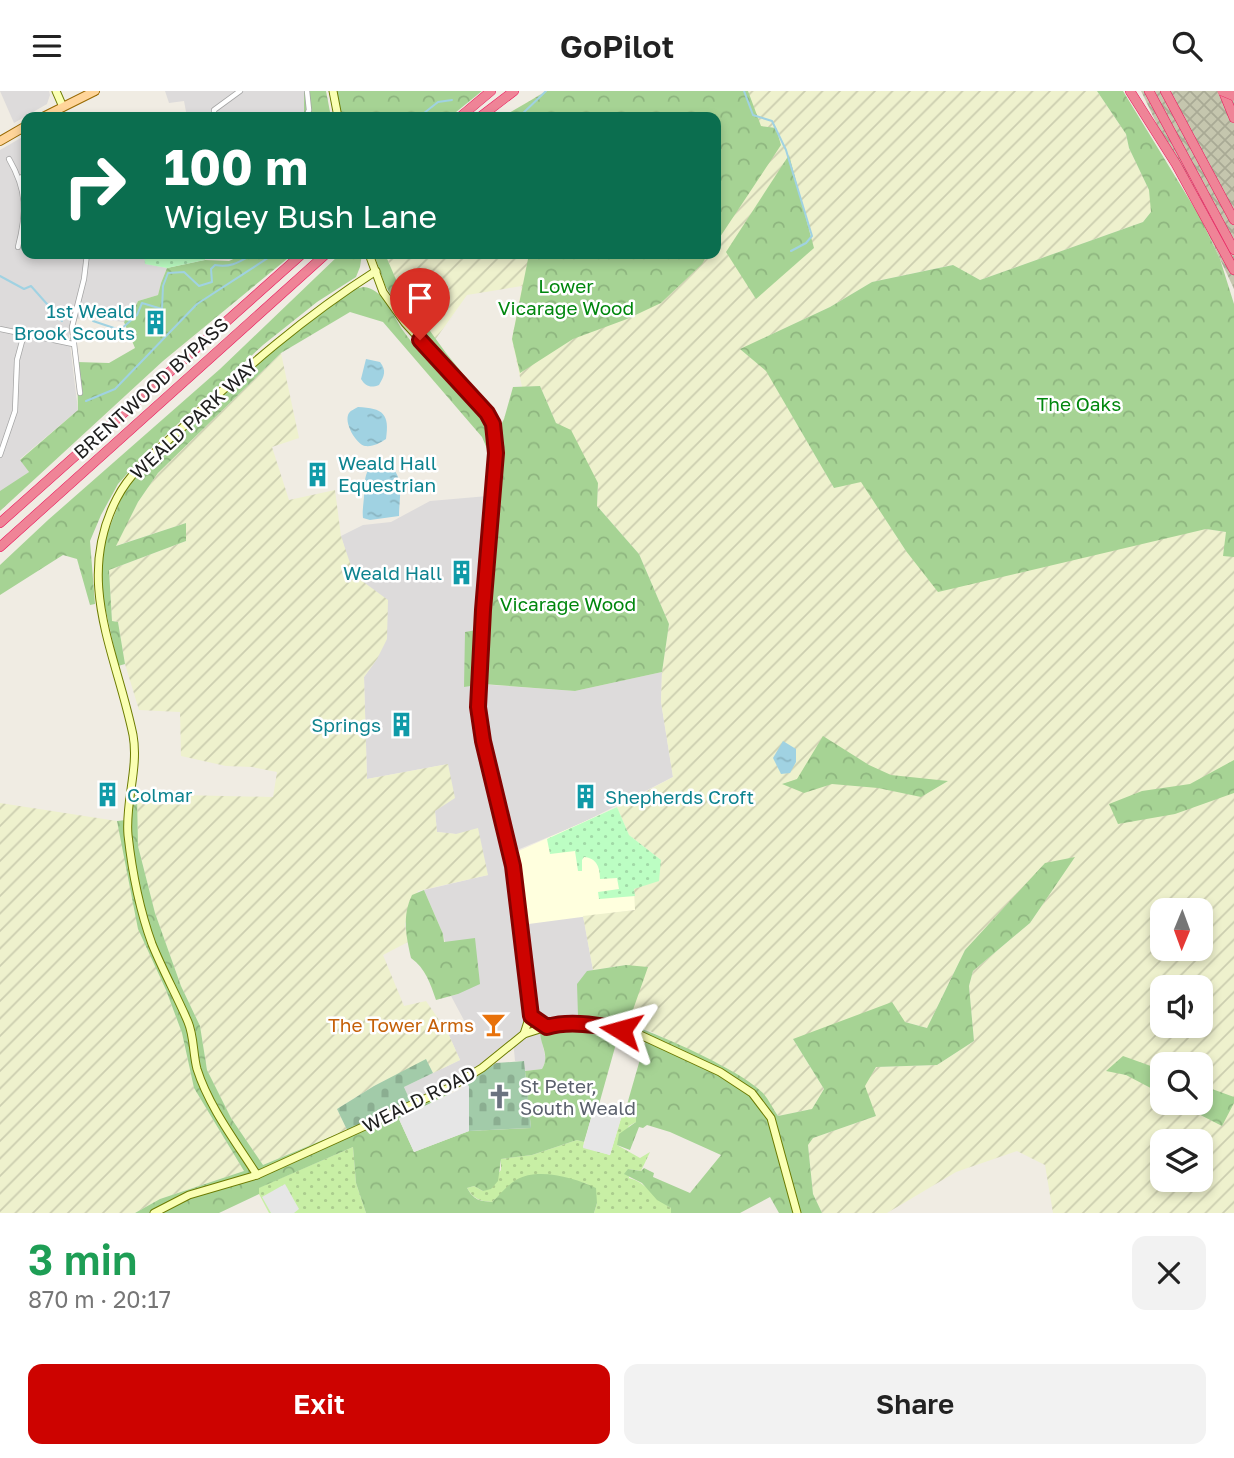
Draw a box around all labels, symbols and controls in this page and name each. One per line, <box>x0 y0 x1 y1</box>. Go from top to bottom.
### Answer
icon: menu <box>28 27 66 65</box>
text: GoPilot <box>560 27 674 65</box>
icon: search <box>1168 27 1206 65</box>
text: 100 m <box>164 137 308 196</box>
icon: right <box>49 140 140 231</box>
text: Wigley Bush Lane <box>164 197 437 235</box>
pin <box>390 268 450 340</box>
park label: Lower Vicarage Wood <box>498 274 634 319</box>
icon: arrive <box>401 279 439 317</box>
place label: 1st Weald Brook Scouts <box>14 299 135 344</box>
building icon: 1st Weald Brook Scouts <box>141 308 169 336</box>
street label: BRENTWOOD BYPASS <box>69 312 233 463</box>
street label: WEALD PARK WAY <box>125 354 262 484</box>
park label: The Oaks <box>1037 392 1121 415</box>
place label: Weald Hall Equestrian <box>338 451 437 496</box>
building icon: Weald Hall Equestrian <box>304 460 332 488</box>
building icon: Weald Hall <box>448 559 476 587</box>
place label: Weald Hall <box>343 561 442 584</box>
park label: Vicarage Wood <box>500 592 636 615</box>
building icon: Springs <box>387 711 415 739</box>
place label: Springs <box>311 713 381 736</box>
building icon: Colmar <box>93 781 121 809</box>
place label: Colmar <box>127 783 193 806</box>
building icon: Shepherds Croft <box>571 783 599 811</box>
place label: Shepherds Croft <box>605 785 754 808</box>
north arrow <box>1150 898 1213 961</box>
map controls <box>1150 898 1213 1192</box>
button: sound <box>1150 975 1213 1038</box>
position arrow <box>584 993 658 1067</box>
bar icon: The Tower Arms <box>480 1011 508 1039</box>
place label: The Tower Arms <box>328 1013 474 1036</box>
button: search <box>1150 1052 1213 1115</box>
street label: WEALD ROAD <box>358 1060 479 1137</box>
place label: St Peter, South Weald <box>520 1074 636 1119</box>
church icon: St Peter, South Weald <box>486 1083 514 1111</box>
button: layers <box>1150 1129 1213 1192</box>
text: 3 min <box>28 1234 137 1284</box>
button: close <box>1132 1236 1206 1310</box>
text: 870 m · 20:17 <box>28 1285 171 1313</box>
button: Exit <box>28 1364 610 1444</box>
button: Share <box>624 1364 1206 1444</box>

